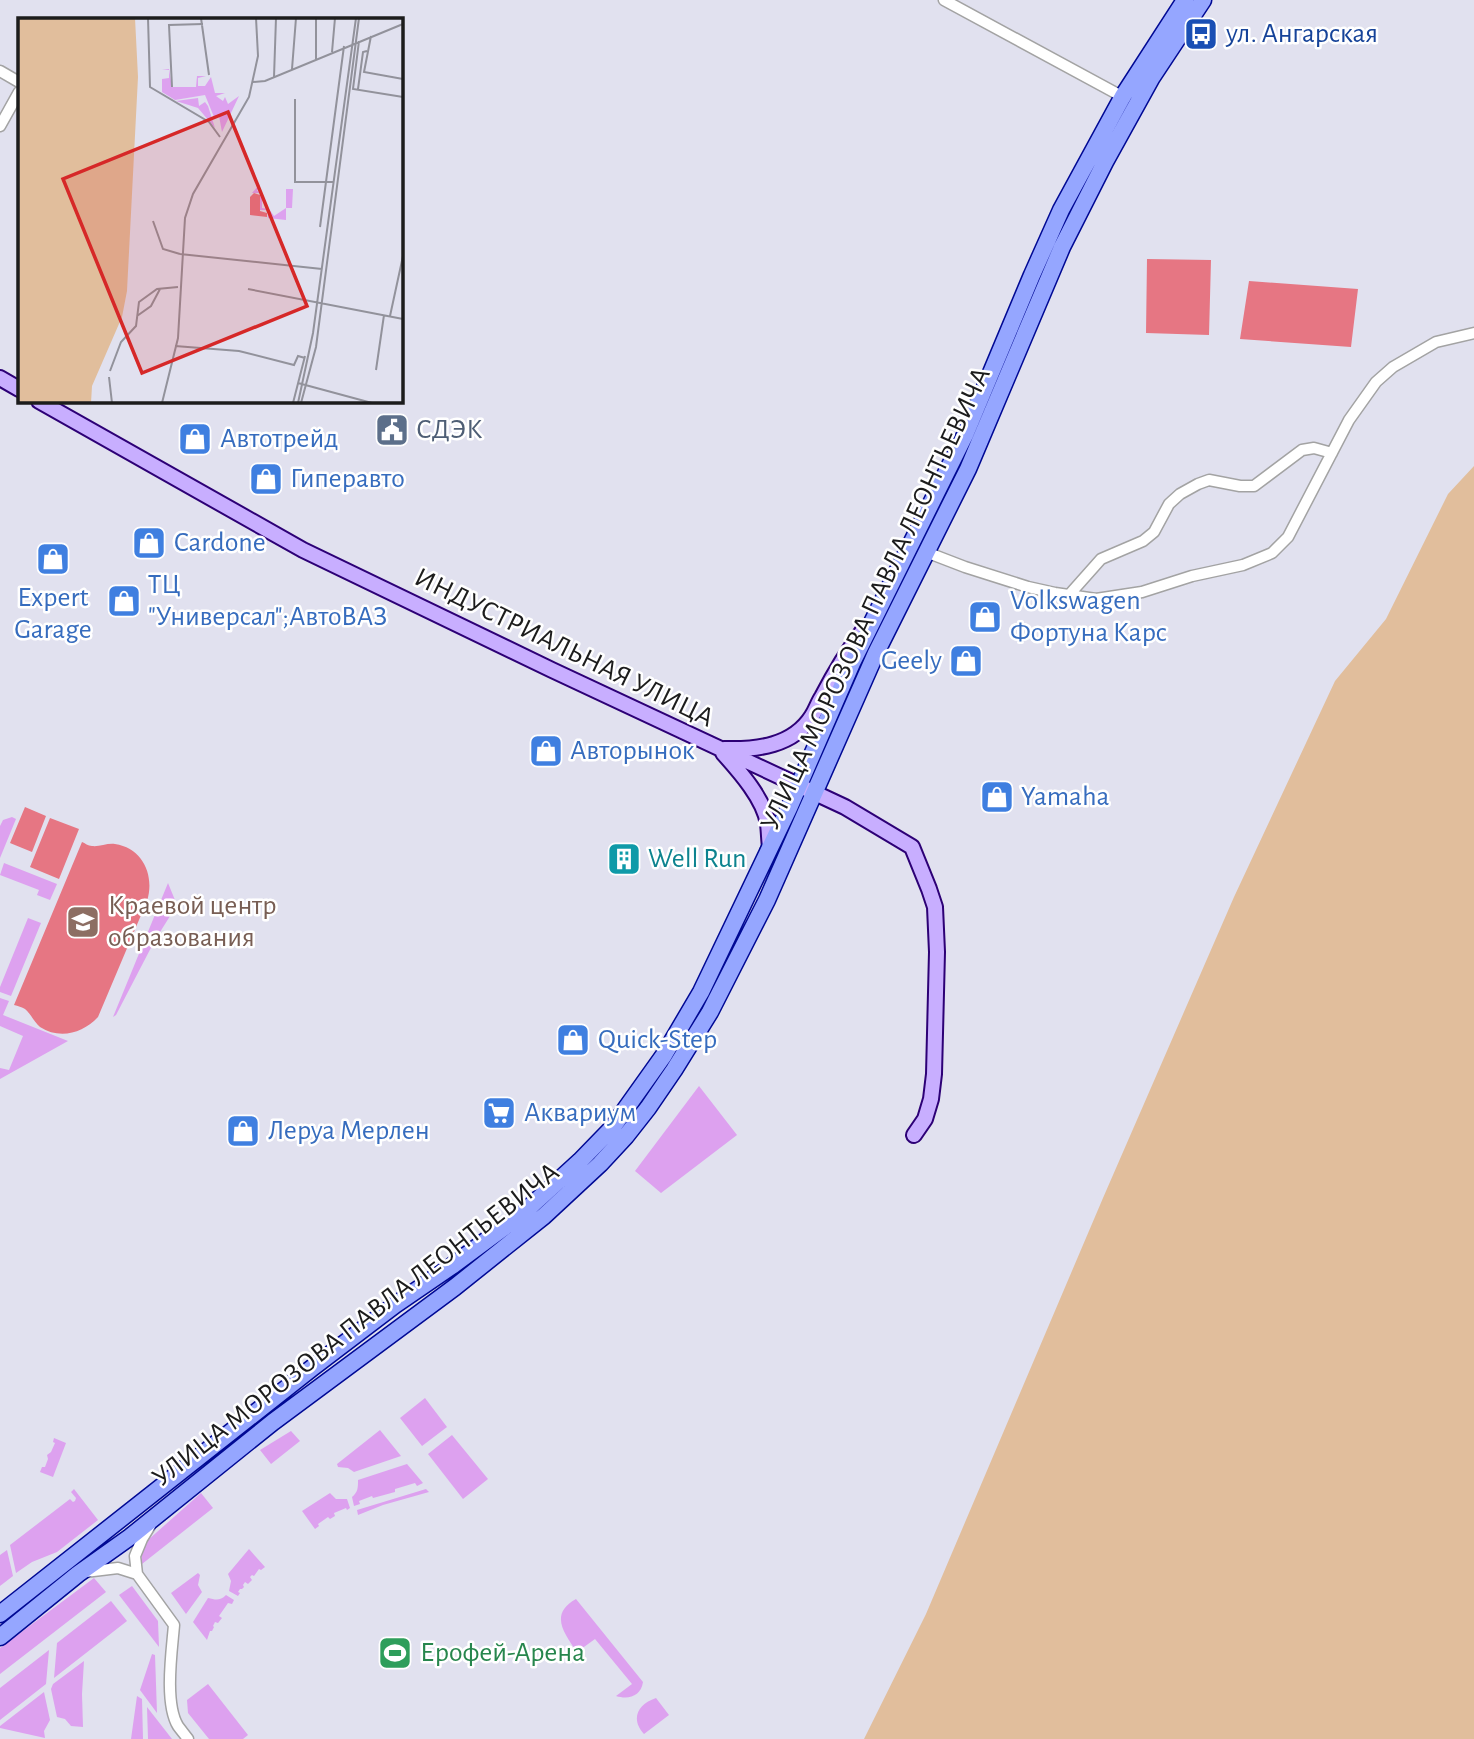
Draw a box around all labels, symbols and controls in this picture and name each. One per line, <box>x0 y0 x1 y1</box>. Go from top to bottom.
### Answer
bus stop icon: ул. Ангарская <box>1182 15 1220 53</box>
inset map <box>18 18 402 402</box>
place label: ул. Ангарская <box>1225 20 1378 48</box>
street label: УЛИЦА МОРОЗОВА ПАВЛА ЛЕОНТЬЕВИЧА <box>756 363 996 835</box>
public building icon: СДЭК <box>373 411 411 449</box>
place label: СДЭК <box>416 416 483 444</box>
shop icon: Автотрейд <box>176 420 214 458</box>
place label: Автотрейд <box>220 425 338 453</box>
shop icon: Гиперавто <box>247 460 285 498</box>
place label: Гиперавто <box>290 465 405 493</box>
shop icon: Cardone <box>130 524 168 562</box>
place label: Cardone <box>174 529 266 557</box>
shop icon: Expert Garage <box>34 540 72 578</box>
street label: ИНДУСТРИАЛЬНАЯ УЛИЦА <box>410 563 718 733</box>
place label: ТЦ "Универсал";АвтоВАЗ <box>148 571 388 631</box>
shop icon: ТЦ "Универсал";АвтоВАЗ <box>105 582 143 620</box>
place label: Expert Garage <box>14 584 92 644</box>
place label: Volkswagen Фортуна Карс <box>1010 587 1167 647</box>
shop icon: Volkswagen Фортуна Карс <box>966 598 1004 636</box>
shop icon: Geely <box>947 642 985 680</box>
place label: Geely <box>881 647 942 675</box>
shop icon: Авторынок <box>527 732 565 770</box>
place label: Авторынок <box>570 737 695 765</box>
shop icon: Yamaha <box>978 778 1016 816</box>
place label: Yamaha <box>1021 783 1110 811</box>
building icon: Well Run <box>605 840 643 878</box>
place label: Well Run <box>648 845 747 873</box>
place label: Краевой центр образования <box>108 892 276 952</box>
school or university icon: Краевой центр образования <box>64 903 102 941</box>
shop icon: Quick-Step <box>554 1021 592 1059</box>
place label: Quick-Step <box>598 1026 717 1054</box>
supermarket icon: Аквариум <box>480 1094 518 1132</box>
place label: Аквариум <box>524 1099 636 1127</box>
shop icon: Леруа Мерлен <box>224 1112 262 1150</box>
place label: Леруа Мерлен <box>268 1117 430 1145</box>
street label: УЛИЦА МОРОЗОВА ПАВЛА ЛЕОНТЬЕВИЧА <box>148 1158 564 1492</box>
sports icon: Ерофей-Арена <box>376 1634 414 1672</box>
place label: Ерофей-Арена <box>420 1639 585 1667</box>

